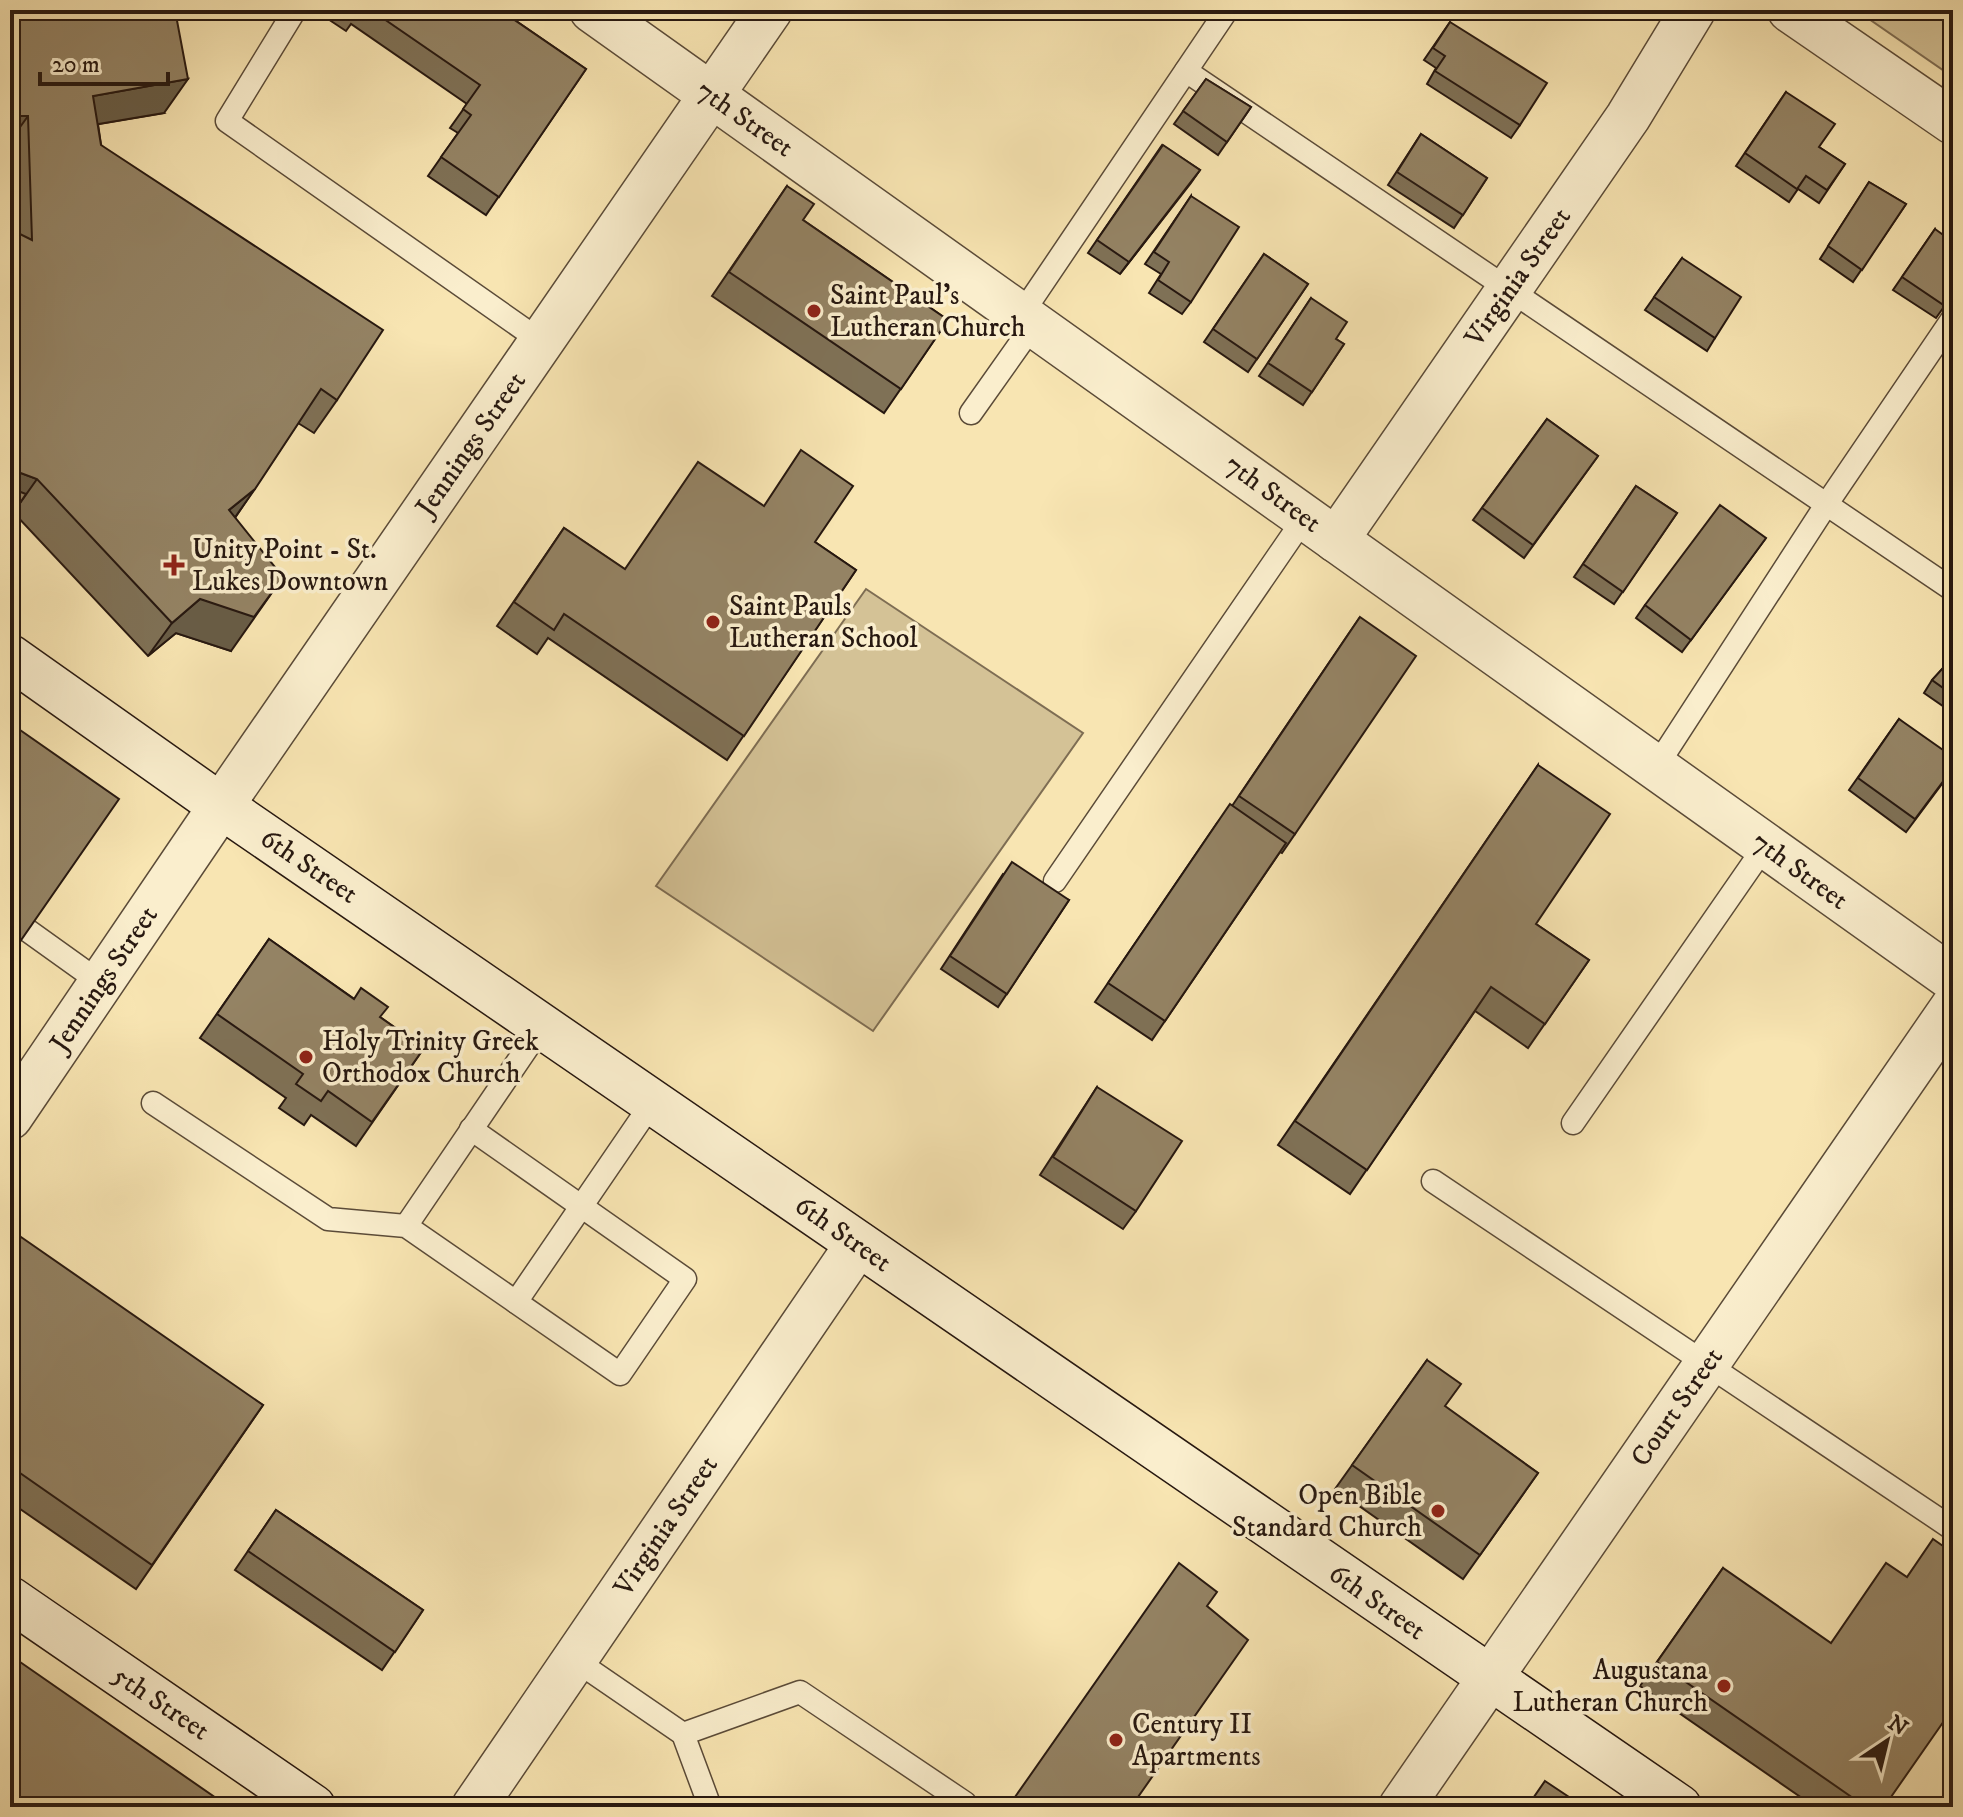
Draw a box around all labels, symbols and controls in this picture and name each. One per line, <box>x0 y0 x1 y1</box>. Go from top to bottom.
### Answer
scale bar <box>40 36 168 86</box>
text: 20 m <box>52 50 100 80</box>
street label: 7th Street <box>690 73 800 165</box>
street label: Virginia Street <box>1457 201 1579 354</box>
place label: Saint Paul's Lutheran Church <box>830 278 1026 345</box>
marker: Saint Paul's Lutheran Church <box>805 302 823 320</box>
street label: Jennings Street <box>407 365 534 526</box>
street label: 7th Street <box>1218 447 1328 541</box>
place label: Unity Point - St. Lukes Downtown <box>192 532 389 599</box>
marker: Unity Point - St. Lukes Downtown <box>163 554 185 576</box>
place label: Saint Pauls Lutheran School <box>729 589 918 656</box>
marker: Saint Pauls Lutheran School <box>704 613 722 631</box>
street label: 6th Street <box>253 821 365 911</box>
street label: 7th Street <box>1745 824 1855 918</box>
street label: Jennings Street <box>41 899 166 1061</box>
place label: Holy Trinity Greek Orthodox Church <box>322 1024 539 1091</box>
marker: Holy Trinity Greek Orthodox Church <box>297 1048 315 1066</box>
street label: 6th Street <box>788 1188 898 1280</box>
street label: Court Street <box>1623 1341 1731 1473</box>
street label: Virginia Street <box>606 1449 726 1604</box>
place label: Open Bible Standard Church <box>1232 1478 1422 1545</box>
marker: Open Bible Standard Church <box>1429 1502 1447 1520</box>
street label: 6th Street <box>1322 1556 1432 1648</box>
place label: Augustana Lutheran Church <box>1512 1653 1708 1720</box>
street label: 5th Street <box>106 1658 216 1748</box>
marker: Augustana Lutheran Church <box>1715 1677 1733 1695</box>
north arrow <box>1847 1701 1927 1781</box>
place label: Century II Apartments <box>1132 1707 1261 1774</box>
text: N <box>1882 1710 1913 1742</box>
marker: Century II Apartments <box>1107 1731 1125 1749</box>

